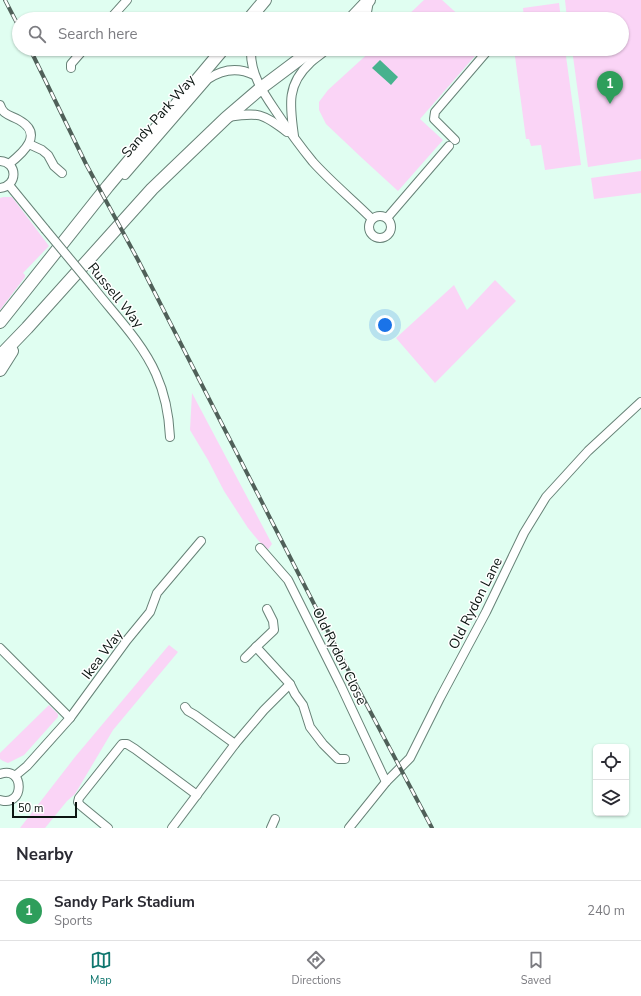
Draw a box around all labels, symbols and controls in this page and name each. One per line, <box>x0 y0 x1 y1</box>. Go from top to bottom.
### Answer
search box <box>12 12 629 56</box>
icon: search <box>26 23 48 45</box>
text: Search here <box>58 24 138 44</box>
street label: Sandy Park Way <box>117 70 200 162</box>
pin: 1 <box>597 71 623 104</box>
street label: Russell Way <box>83 259 148 333</box>
your location <box>375 315 395 335</box>
street label: Old Rydon Lane <box>444 554 507 653</box>
street label: Old Rydon Close <box>308 604 371 708</box>
street label: Ikea Way <box>77 625 128 683</box>
map controls <box>593 744 629 816</box>
button: locate <box>593 744 629 780</box>
button: layers <box>593 780 629 816</box>
scale bar <box>12 800 77 819</box>
text: 50 m <box>18 801 43 816</box>
text: Nearby <box>16 843 73 866</box>
text: Sandy Park Stadium <box>54 892 195 912</box>
text: 1 <box>25 902 33 920</box>
text: 240 m <box>587 902 625 920</box>
text: Sports <box>54 912 93 930</box>
tab: Map <box>90 949 112 988</box>
tab: Directions <box>292 949 341 988</box>
tab: Saved <box>521 949 551 988</box>

